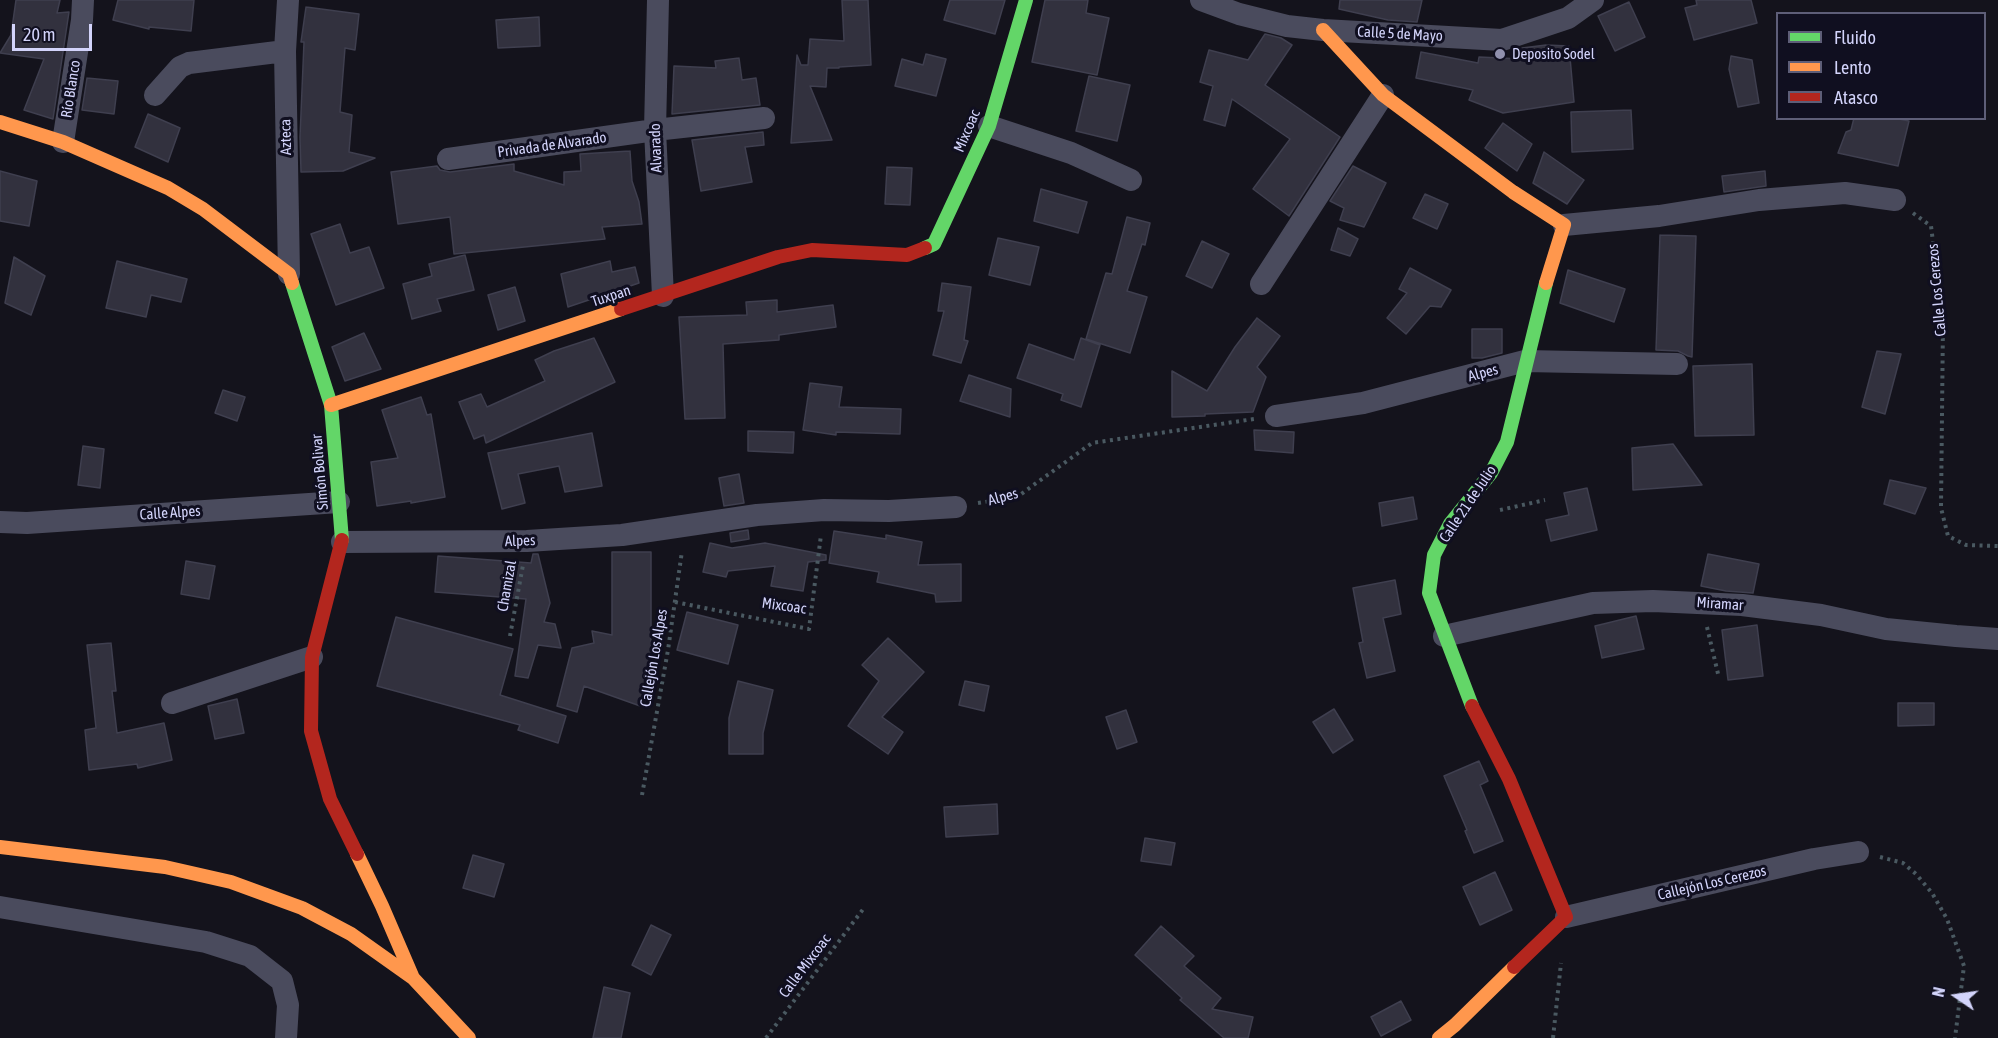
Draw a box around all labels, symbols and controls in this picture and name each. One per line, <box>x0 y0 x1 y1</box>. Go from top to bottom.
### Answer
scale bar <box>15 12 94 50</box>
legend <box>1776 12 1986 120</box>
street label: Calle 5 de Mayo <box>1357 23 1443 45</box>
text: 20 m <box>23 24 55 45</box>
text: Fluido <box>1834 27 1876 48</box>
place label: Deposito Sodel <box>1512 45 1595 63</box>
marker: Deposito Sodel <box>1493 47 1507 61</box>
text: Lento <box>1834 57 1871 78</box>
street label: Río Blanco <box>58 59 84 119</box>
text: Atasco <box>1834 87 1878 108</box>
street label: Mixcoac <box>950 107 984 155</box>
street label: Azteca <box>277 119 295 155</box>
street label: Alvarado <box>646 123 666 173</box>
street label: Privada de Alvarado <box>496 128 608 162</box>
street label: Calle Los Cerezos <box>1924 243 1950 337</box>
street label: Tuxpan <box>589 281 633 311</box>
street label: Alpes <box>1466 360 1500 386</box>
street label: Simón Bolivar <box>308 433 332 511</box>
street label: Calle 21 de Julio <box>1436 462 1500 546</box>
street label: Alpes <box>986 484 1020 510</box>
street label: Calle Alpes <box>139 502 201 524</box>
street label: Alpes <box>504 531 536 551</box>
street label: Chamizal <box>494 559 520 613</box>
street label: Miramar <box>1696 593 1744 615</box>
street label: Mixcoac <box>761 594 807 618</box>
street label: Callejón Los Alpes <box>637 608 671 708</box>
street label: Callejón Los Cerezos <box>1656 862 1768 904</box>
street label: Calle Mixcoac <box>775 931 835 1001</box>
north arrow <box>1926 966 1986 1026</box>
text: N <box>1929 985 1948 999</box>

